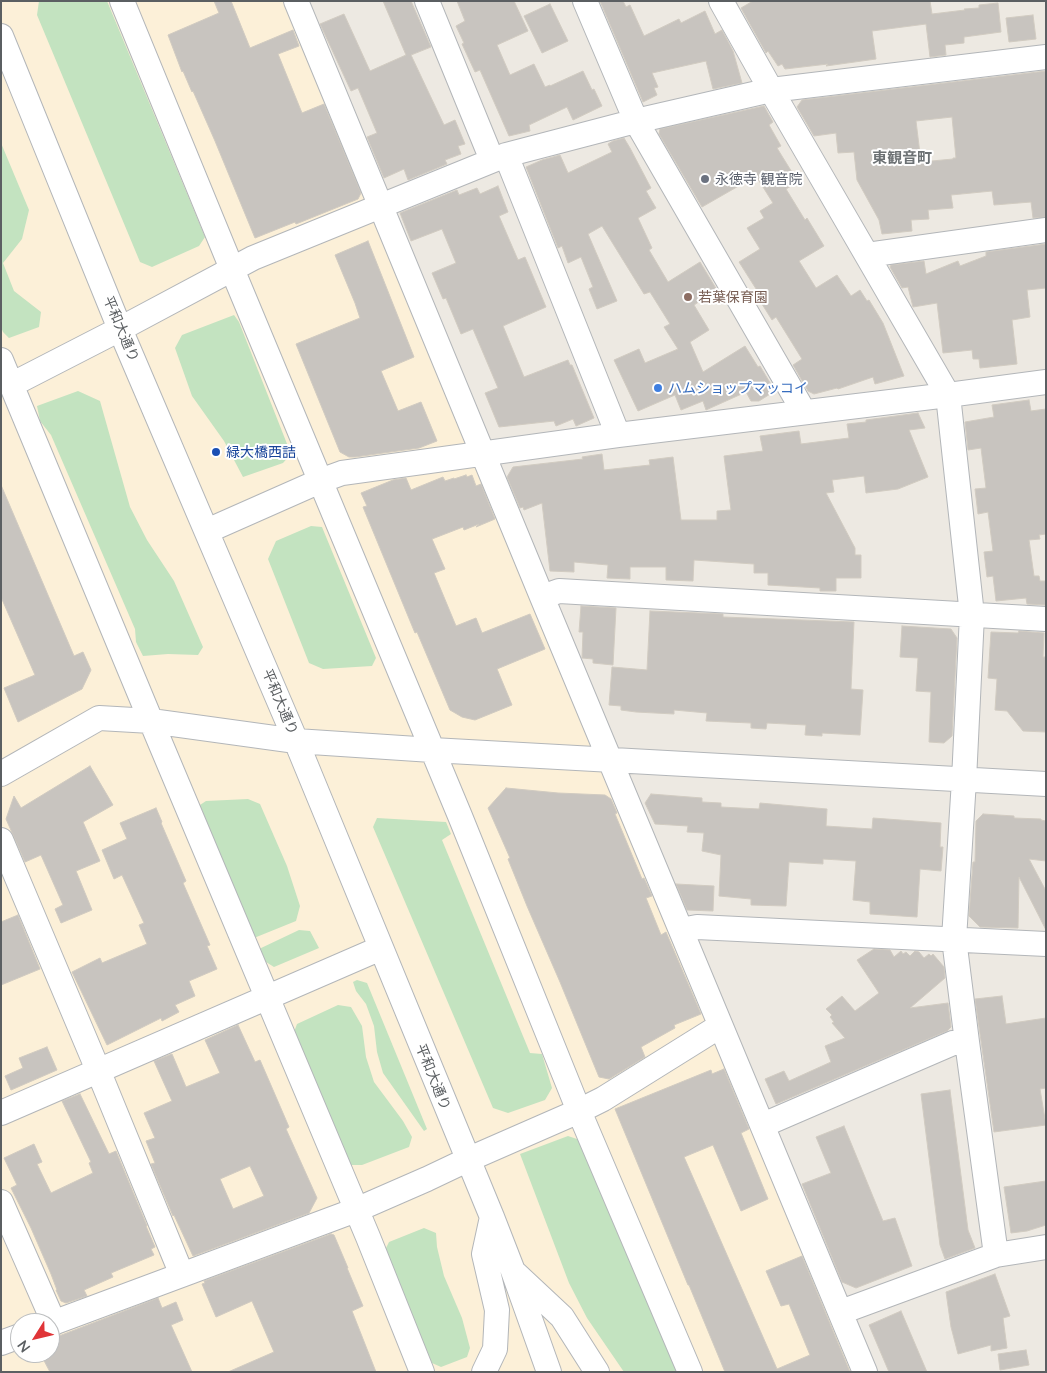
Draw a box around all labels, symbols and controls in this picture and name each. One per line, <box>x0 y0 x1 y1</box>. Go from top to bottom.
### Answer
district label: 東観音町 <box>872 149 932 167</box>
place label: 永徳寺 観音院 <box>715 171 803 187</box>
marker: 永徳寺 観音院 <box>699 173 711 185</box>
place label: 若葉保育園 <box>698 289 768 305</box>
marker: 若葉保育園 <box>682 291 694 303</box>
street label: 平和大通り <box>100 294 142 364</box>
place label: ハムショップマッコイ <box>668 380 808 396</box>
marker: ハムショップマッコイ <box>652 382 664 394</box>
place label: 緑大橋西詰 <box>226 444 296 460</box>
marker: 緑大橋西詰 <box>210 446 222 458</box>
street label: 平和大通り <box>259 667 301 737</box>
street label: 平和大通り <box>412 1041 454 1113</box>
north arrow <box>10 1313 60 1363</box>
text: N <box>13 1337 33 1356</box>

